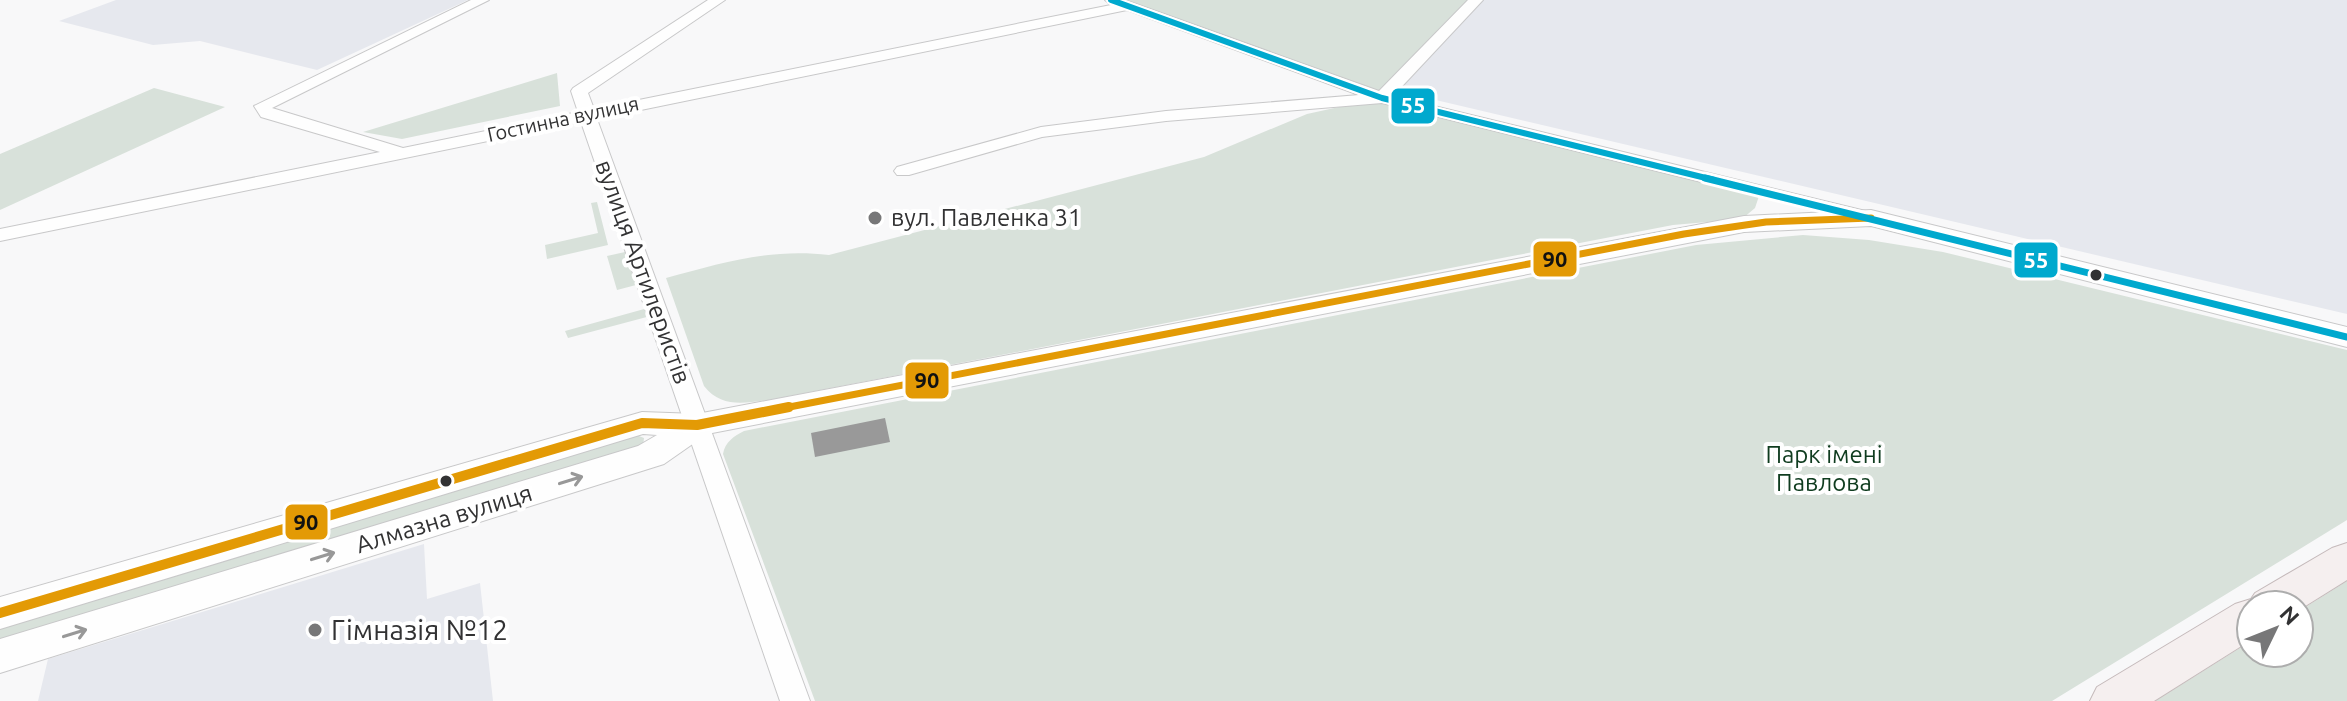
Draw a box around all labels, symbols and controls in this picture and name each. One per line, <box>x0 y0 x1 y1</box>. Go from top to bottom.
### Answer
line badge: 55 <box>1390 87 1436 125</box>
street label: Гостинна вулиця <box>485 91 641 146</box>
text: 55 <box>1401 92 1425 117</box>
street label: вулиця Артилеристів <box>590 156 697 387</box>
place label: вул. Павленка 31 <box>891 204 1082 231</box>
marker: вул. Павленка 31 <box>866 209 884 227</box>
line badge: 90 <box>1532 240 1578 278</box>
line badge: 55 <box>2013 241 2059 279</box>
text: 90 <box>1543 246 1567 271</box>
text: 55 <box>2024 247 2048 272</box>
unlabelled marker <box>2088 267 2104 283</box>
line badge: 90 <box>904 361 950 400</box>
text: 90 <box>915 367 939 392</box>
park label: Парк імені Павлова <box>1765 441 1883 496</box>
one-way arrow <box>558 472 584 487</box>
unlabelled marker <box>438 473 454 489</box>
street label: Алмазна вулиця <box>352 479 535 558</box>
line badge: 90 <box>284 503 329 541</box>
text: 90 <box>294 509 318 534</box>
one-way arrow <box>310 548 335 563</box>
north arrow <box>2235 589 2315 669</box>
text: N <box>2275 600 2305 630</box>
place label: Гімназія №12 <box>331 614 508 645</box>
marker: Гімназія №12 <box>306 621 324 639</box>
one-way arrow <box>61 625 87 640</box>

